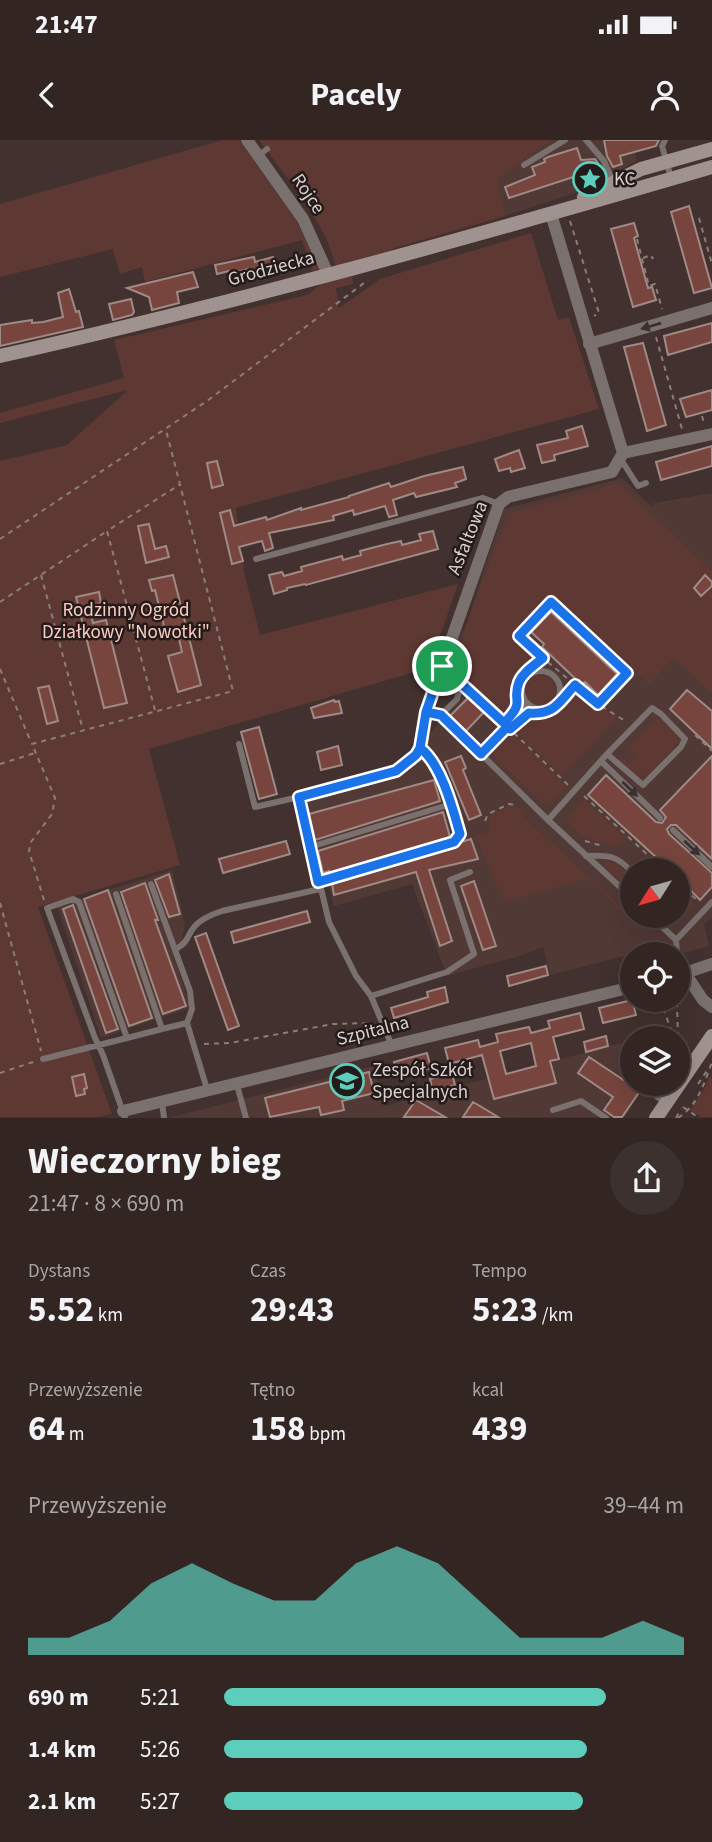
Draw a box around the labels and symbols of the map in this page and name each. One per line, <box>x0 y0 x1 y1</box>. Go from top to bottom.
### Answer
place icon: KC <box>571 160 609 198</box>
place label: KC <box>614 166 636 193</box>
street label: Rojce <box>285 168 331 220</box>
street label: Grodziecka <box>225 244 317 294</box>
one-way arrow <box>640 322 661 332</box>
street label: Asfaltowa <box>441 497 495 579</box>
park label: Rodzinny Ogród Działkowy "Nowotki" <box>42 597 210 646</box>
pin <box>412 636 472 696</box>
one-way arrow <box>621 781 638 797</box>
one-way arrow <box>683 840 700 856</box>
north arrow <box>620 858 690 928</box>
street label: Szpitalna <box>334 1009 412 1053</box>
place label: Zespół Szkół Specjalnych <box>372 1057 473 1106</box>
school or university icon: Zespół Szkół Specjalnych <box>328 1062 366 1100</box>

